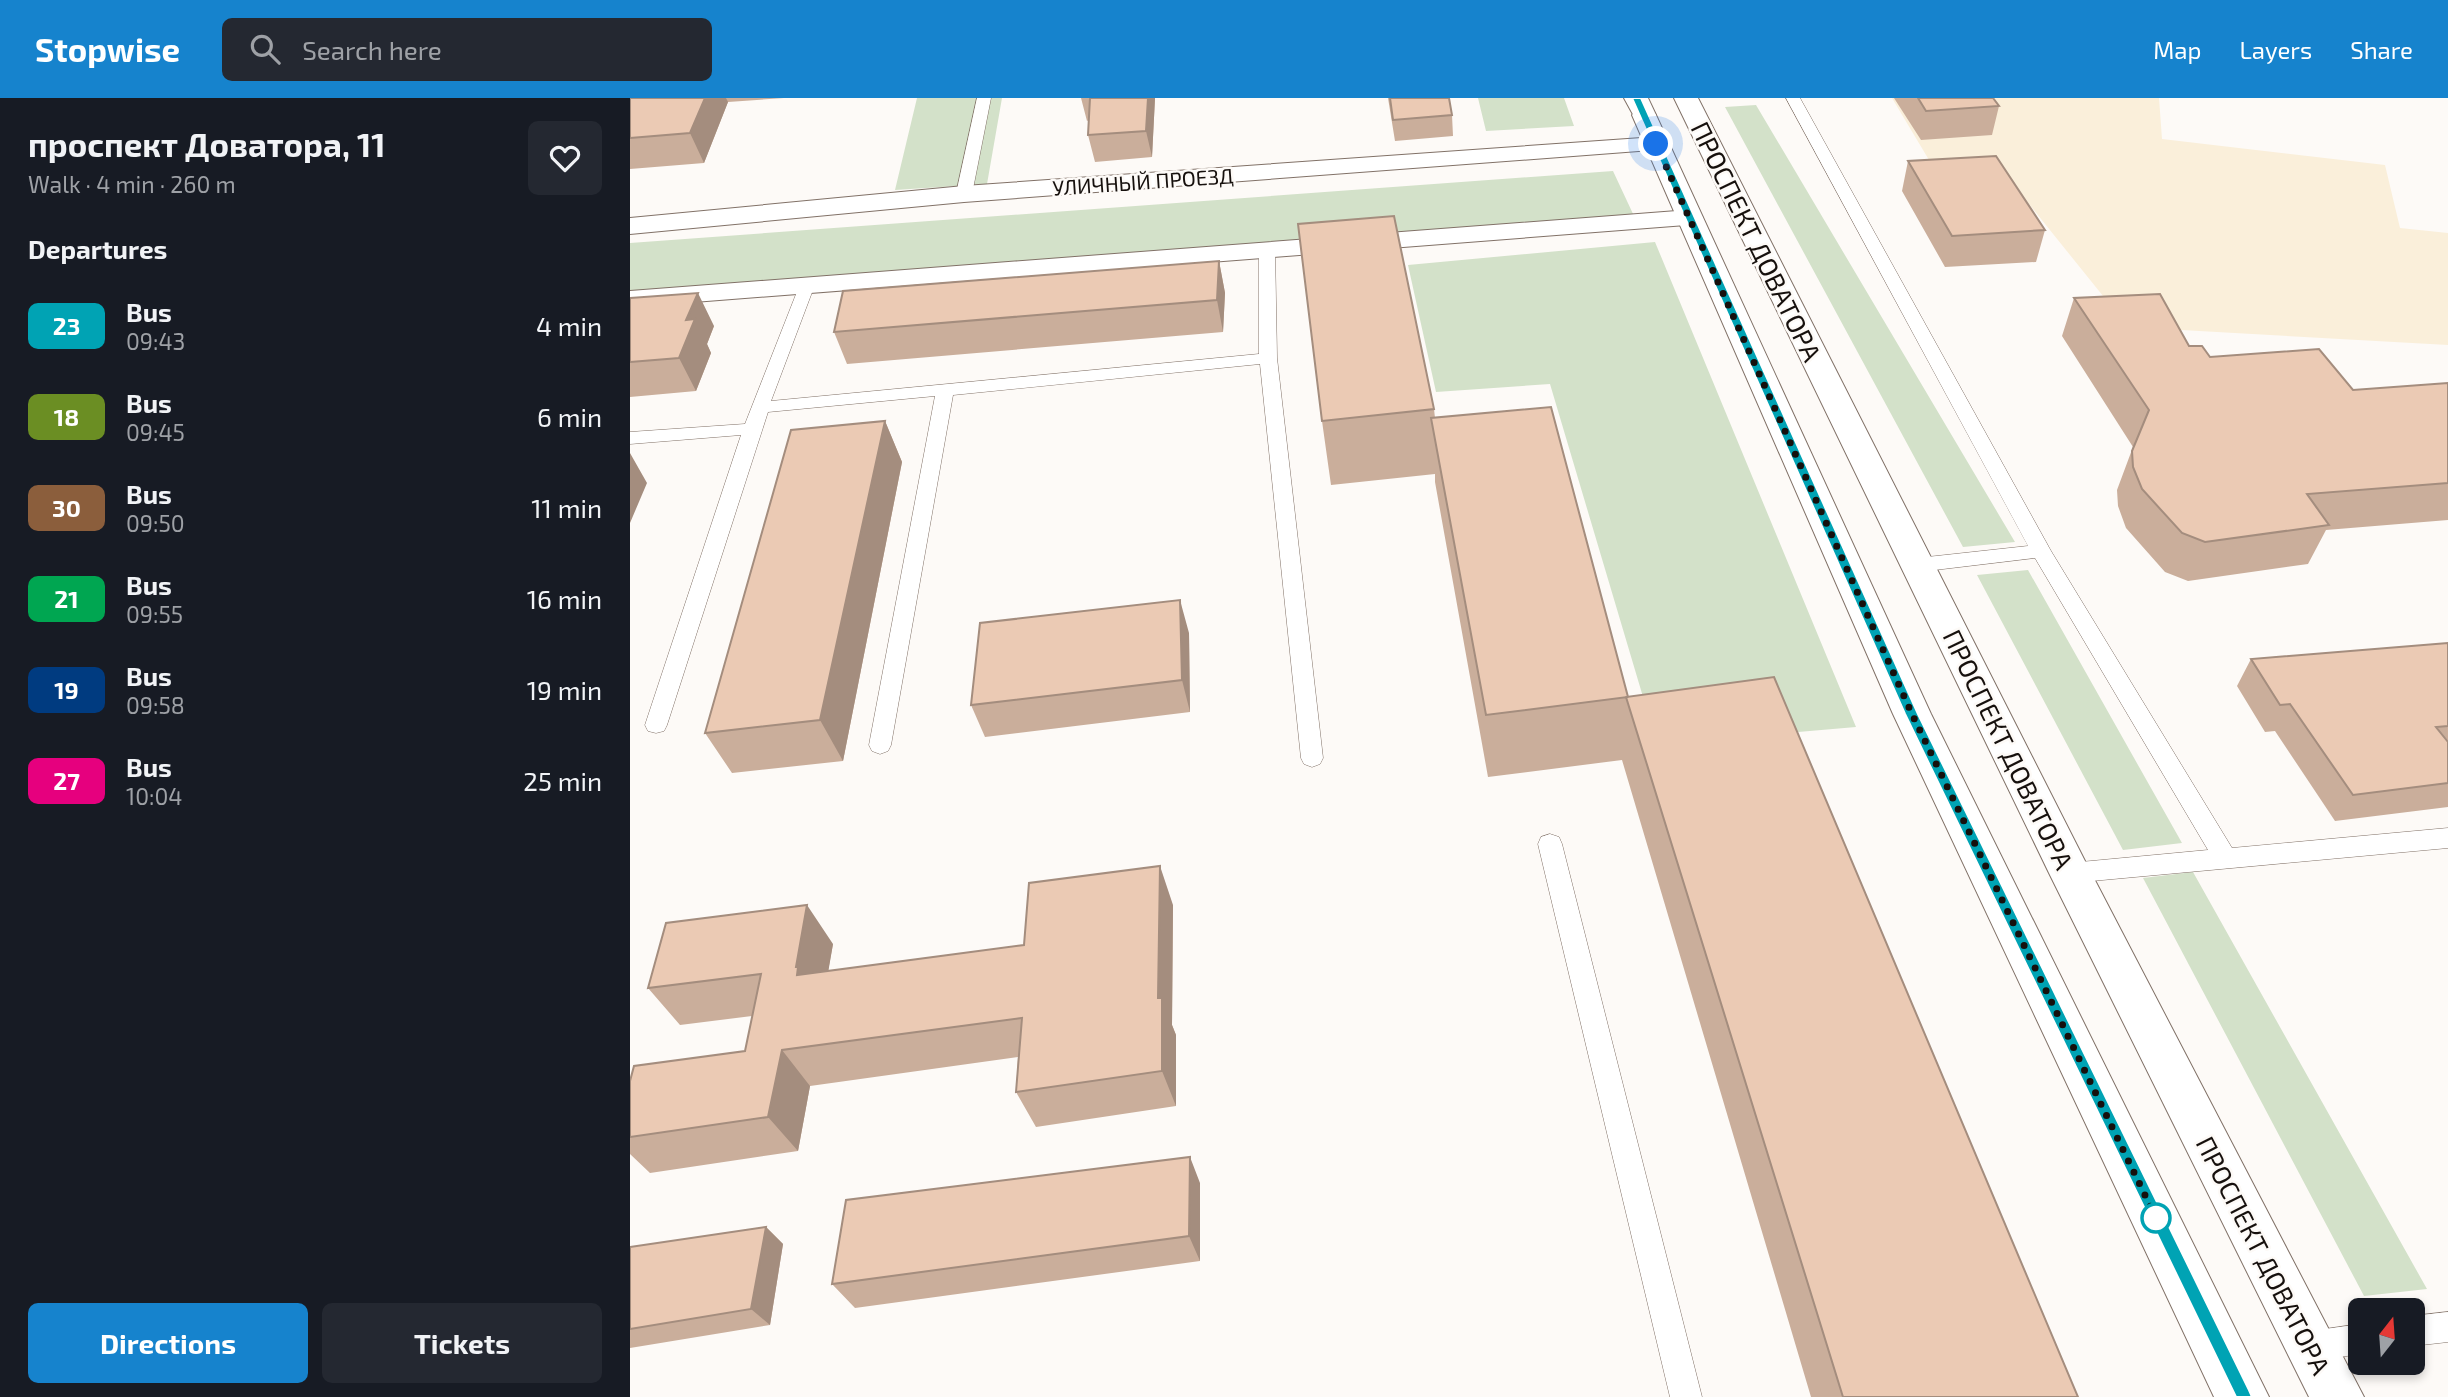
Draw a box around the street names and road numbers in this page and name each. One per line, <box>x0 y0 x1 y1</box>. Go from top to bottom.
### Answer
street label: ПРОСПЕКТ ДОВАТОРА <box>1685 116 1829 366</box>
street label: УЛИЧНЫЙ ПРОЕЗД <box>1052 162 1234 200</box>
street label: ПРОСПЕКТ ДОВАТОРА <box>1937 624 2081 874</box>
street label: ПРОСПЕКТ ДОВАТОРА <box>2190 1131 2338 1379</box>

